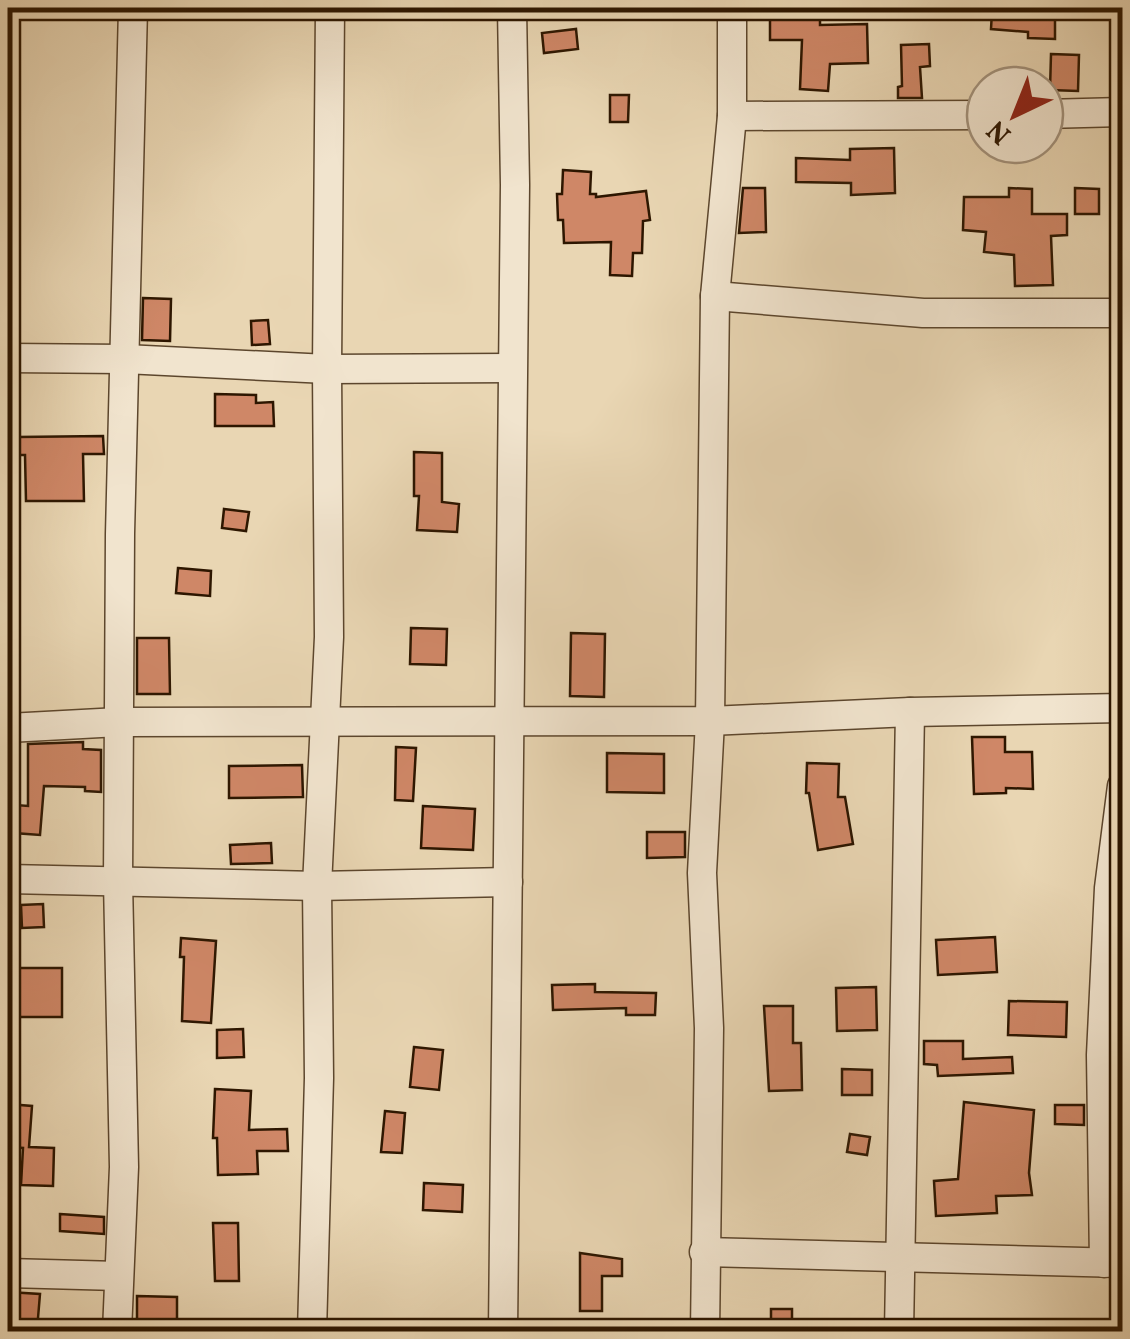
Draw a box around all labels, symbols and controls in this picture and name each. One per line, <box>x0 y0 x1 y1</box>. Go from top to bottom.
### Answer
north arrow <box>965 65 1065 165</box>
text: N <box>979 110 1020 153</box>

